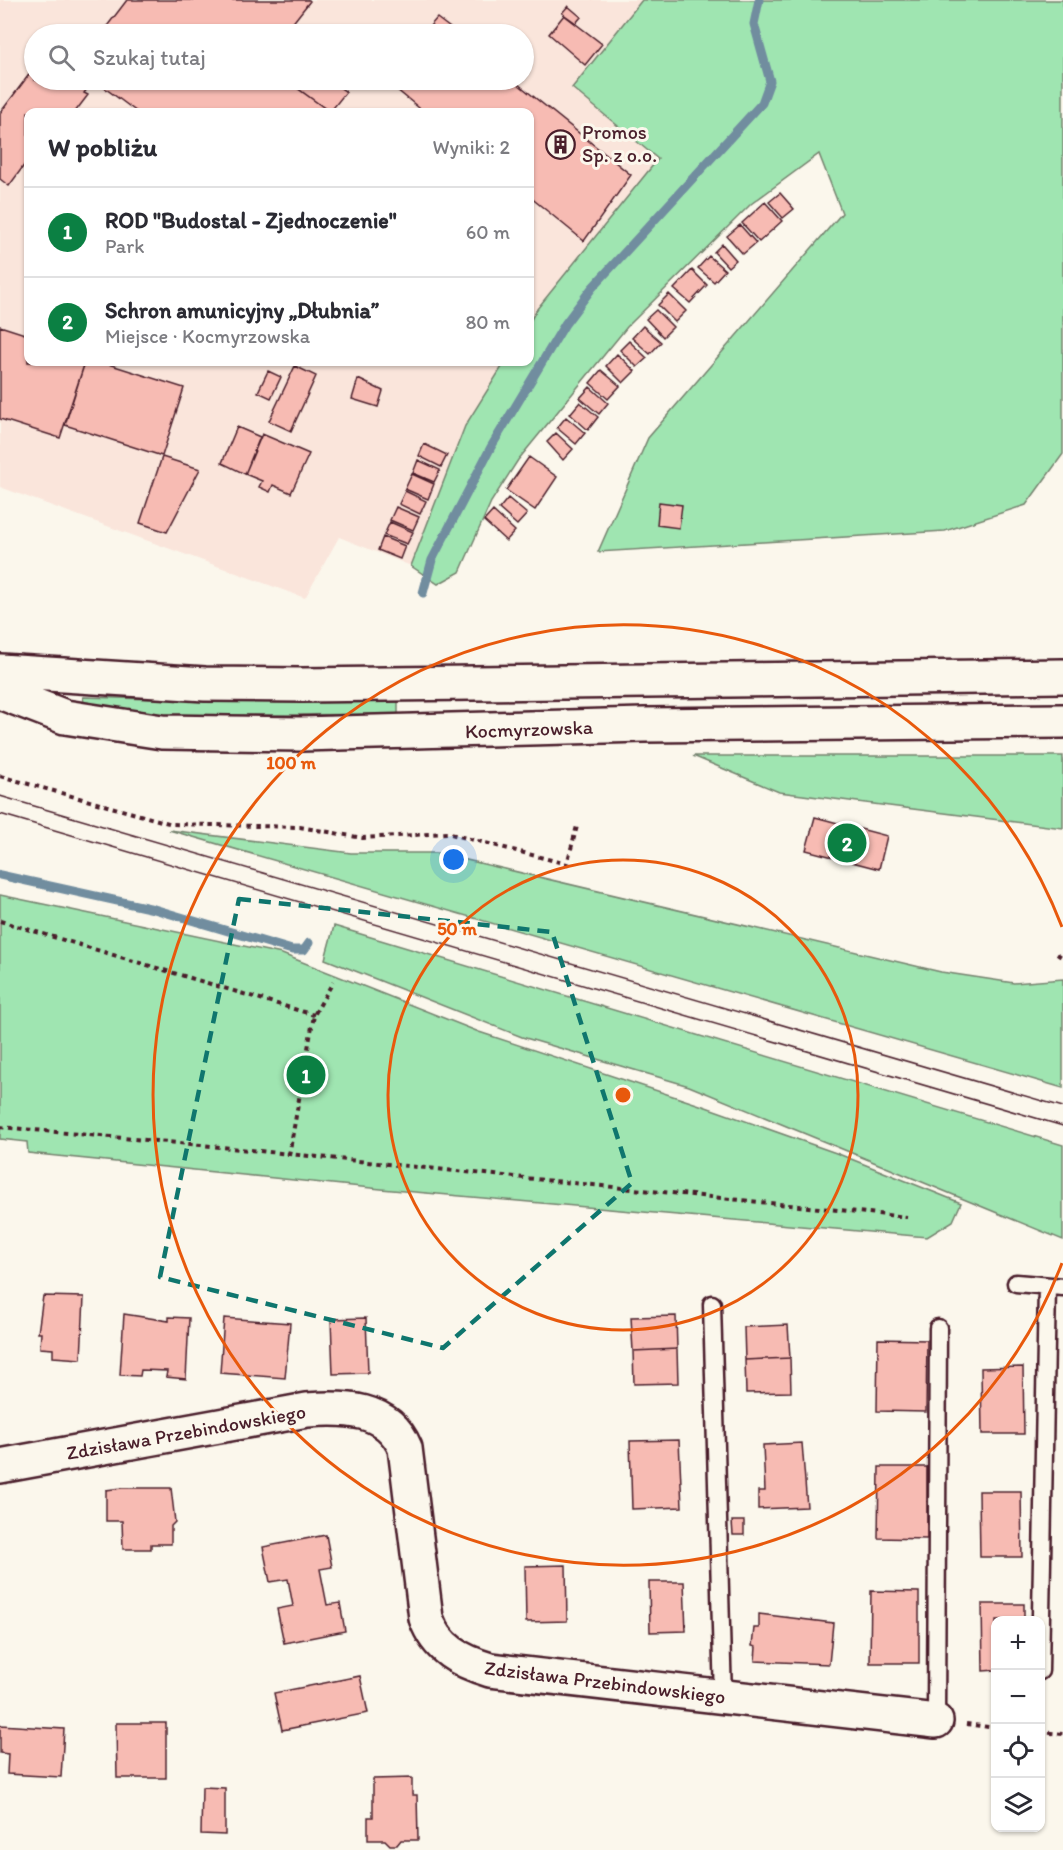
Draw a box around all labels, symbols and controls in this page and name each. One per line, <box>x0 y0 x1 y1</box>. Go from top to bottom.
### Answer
search box <box>24 24 534 90</box>
icon: search <box>45 41 78 74</box>
text: Szukaj tutaj <box>93 44 206 71</box>
place label: Promos Sp. z o.o. <box>582 120 657 167</box>
building icon: Promos Sp. z o.o. <box>545 128 577 160</box>
text: W pobliżu <box>48 131 157 163</box>
text: Wyniki: 2 <box>433 135 510 159</box>
text: ROD "Budostal - Zjednoczenie" <box>105 207 397 234</box>
text: 1 <box>63 220 72 244</box>
text: 60 m <box>466 220 510 244</box>
text: Park <box>105 234 144 258</box>
text: Schron amunicyjny „Dłubnia” <box>105 297 379 324</box>
text: 2 <box>62 310 73 334</box>
text: 80 m <box>465 310 510 334</box>
text: Miejsce · Kocmyrzowska <box>105 324 310 348</box>
street label: Kocmyrzowska <box>465 715 594 743</box>
text: 100 m <box>266 752 317 774</box>
pin: 2 <box>828 820 866 866</box>
your location <box>439 845 468 874</box>
text: 50 m <box>437 918 478 940</box>
pin: 1 <box>286 1052 326 1098</box>
centre of rings <box>613 1085 633 1105</box>
street label: Zdzisława Przebindowskiego <box>64 1399 308 1465</box>
map controls <box>991 1616 1045 1832</box>
button: + <box>991 1616 1045 1670</box>
street label: Zdzisława Przebindowskiego <box>483 1655 727 1709</box>
button: − <box>991 1670 1045 1724</box>
button: locate <box>991 1724 1045 1778</box>
button: layers <box>991 1778 1045 1832</box>

